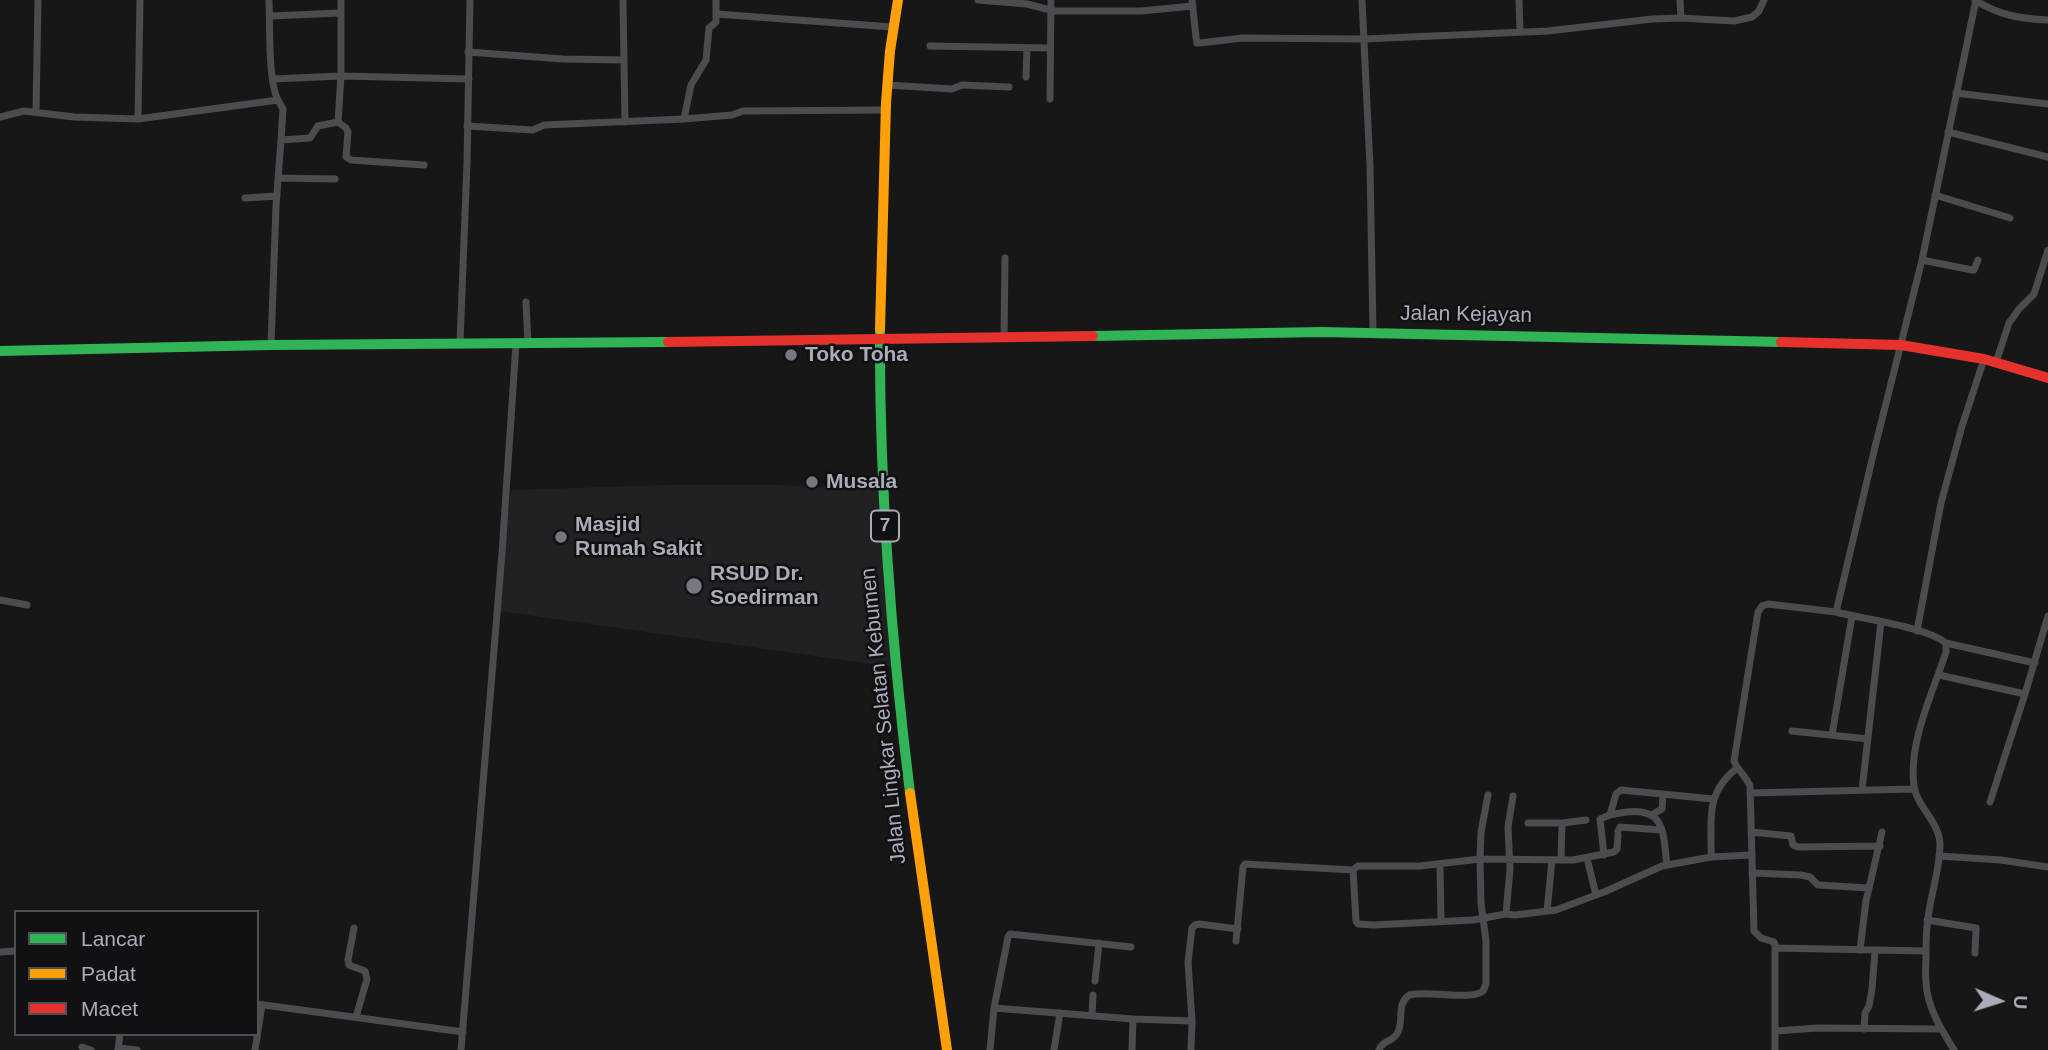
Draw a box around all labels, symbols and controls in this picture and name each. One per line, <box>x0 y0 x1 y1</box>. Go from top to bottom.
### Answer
street label: Jalan Kejayan <box>1400 301 1532 329</box>
place label: Toko Toha <box>805 342 908 368</box>
marker: Toko Toha <box>783 347 799 363</box>
place label: Musala <box>826 469 897 495</box>
marker: Musala <box>804 474 820 490</box>
road number: 7 <box>871 510 899 541</box>
place label: Masjid Rumah Sakit <box>575 512 702 562</box>
marker: Masjid Rumah Sakit <box>553 529 569 545</box>
place label: RSUD Dr. Soedirman <box>710 561 819 611</box>
street label: Jalan Lingkar Selatan Kebumen <box>856 567 912 865</box>
marker: RSUD Dr. Soedirman <box>684 576 704 596</box>
legend <box>14 910 259 1036</box>
text: Lancar <box>81 927 145 950</box>
text: Padat <box>81 962 136 985</box>
north arrow <box>1964 966 2034 1036</box>
text: U <box>2010 995 2031 1010</box>
text: Macet <box>81 997 138 1020</box>

